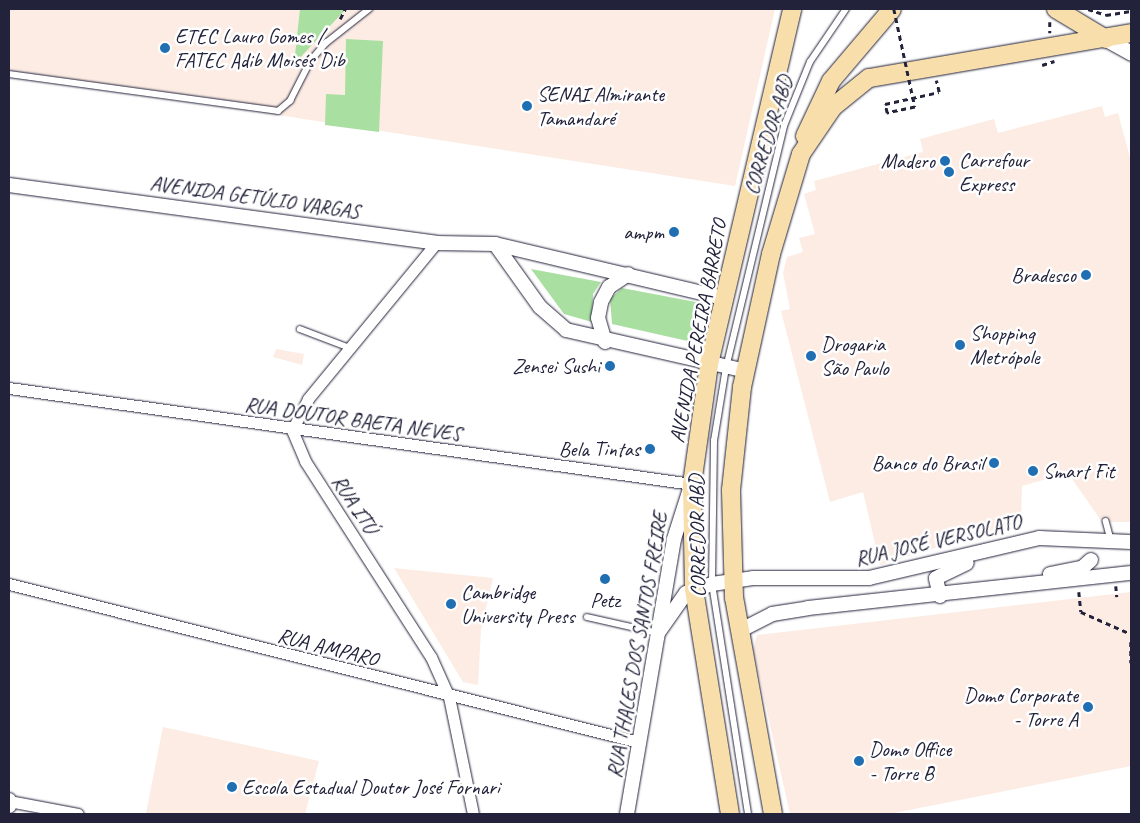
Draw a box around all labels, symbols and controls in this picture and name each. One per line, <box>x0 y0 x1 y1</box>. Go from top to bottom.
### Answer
place label: ETEC Lauro Gomes / FATEC Adib Moisés Dib <box>175 23 345 73</box>
marker: ETEC Lauro Gomes / FATEC Adib Moisés Dib <box>159 42 171 54</box>
street label: CORREDOR ABD <box>738 72 798 198</box>
place label: SENAI Almirante Tamandaré <box>537 81 664 131</box>
marker: SENAI Almirante Tamandaré <box>521 100 533 112</box>
place label: Carrefour Express <box>959 147 1029 197</box>
place label: Madero <box>881 148 935 174</box>
marker: Madero <box>939 155 951 167</box>
marker: Carrefour Express <box>943 166 955 178</box>
street label: AVENIDA GETÚLIO VARGAS <box>148 170 362 224</box>
street label: AVENIDA PEREIRA BARRETO <box>664 217 732 445</box>
place label: ampm <box>623 219 664 245</box>
marker: ampm <box>668 226 680 238</box>
place label: Bradesco <box>1011 262 1076 288</box>
marker: Bradesco <box>1080 269 1092 281</box>
place label: Shopping Metrópole <box>970 320 1040 370</box>
place label: Drogaria São Paulo <box>821 331 890 381</box>
marker: Shopping Metrópole <box>954 339 966 351</box>
marker: Drogaria São Paulo <box>805 350 817 362</box>
place label: Zensei Sushi <box>512 353 600 379</box>
marker: Zensei Sushi <box>604 360 616 372</box>
street label: RUA DOUTOR BAETA NEVES <box>245 392 461 446</box>
place label: Bela Tintas <box>559 436 640 462</box>
marker: Bela Tintas <box>644 443 656 455</box>
place label: Banco do Brasil <box>872 450 984 476</box>
marker: Banco do Brasil <box>988 457 1000 469</box>
place label: Smart Fit <box>1043 458 1114 484</box>
marker: Smart Fit <box>1027 465 1039 477</box>
street label: RUA ITÚ <box>327 470 383 538</box>
street label: CORREDOR ABD <box>683 474 711 598</box>
street label: RUA JOSÉ VERSOLATO <box>852 509 1024 571</box>
street label: RUA THALES DOS SANTOS FREIRE <box>601 511 673 779</box>
marker: Petz <box>599 573 611 585</box>
place label: Cambridge University Press <box>461 579 575 629</box>
place label: Petz <box>590 587 620 613</box>
marker: Cambridge University Press <box>445 598 457 610</box>
street label: RUA AMPARO <box>275 622 381 672</box>
place label: Domo Corporate - Torre A <box>964 682 1078 732</box>
marker: Domo Corporate - Torre A <box>1082 701 1094 713</box>
place label: Domo Office - Torre B <box>869 736 951 786</box>
marker: Domo Office - Torre B <box>853 755 865 767</box>
place label: Escola Estadual Doutor José Fornari <box>242 774 500 800</box>
marker: Escola Estadual Doutor José Fornari <box>226 781 238 793</box>

